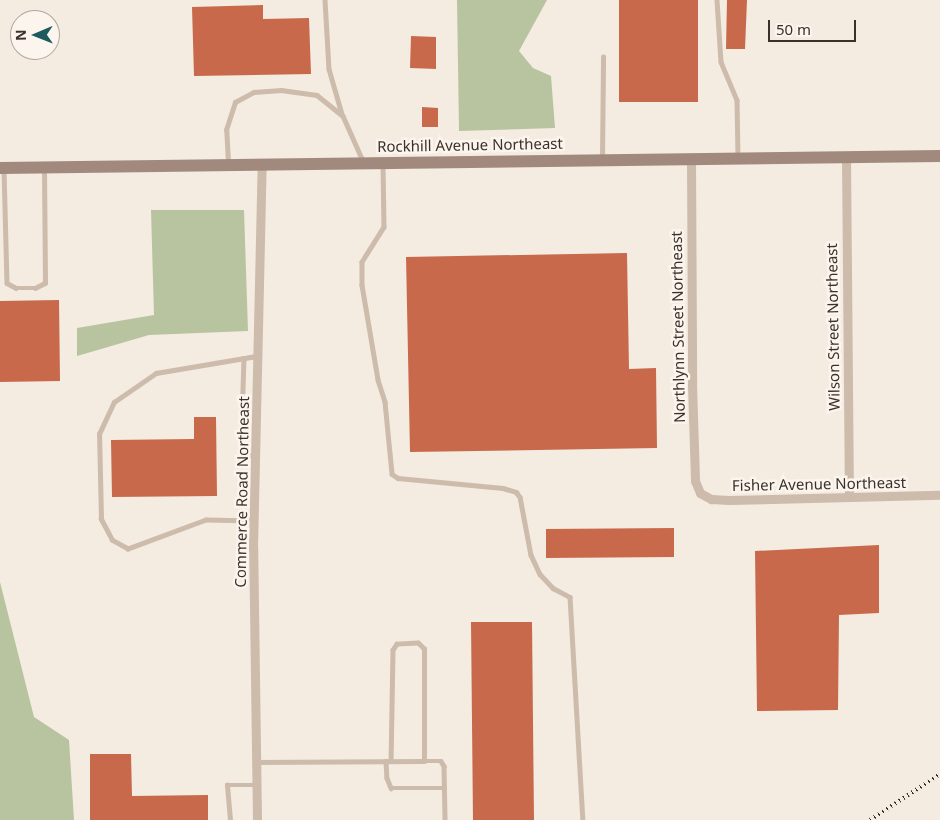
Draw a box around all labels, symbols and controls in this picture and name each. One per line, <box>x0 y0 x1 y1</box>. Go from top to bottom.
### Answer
north arrow <box>10 10 60 60</box>
scale bar <box>770 10 858 42</box>
text: 50 m <box>776 19 811 39</box>
text: N <box>11 29 30 41</box>
street label: Rockhill Avenue Northeast <box>377 134 563 156</box>
street label: Northlynn Street Northeast <box>667 231 689 423</box>
street label: Wilson Street Northeast <box>823 243 843 411</box>
street label: Commerce Road Northeast <box>231 396 253 588</box>
street label: Fisher Avenue Northeast <box>732 473 906 495</box>

